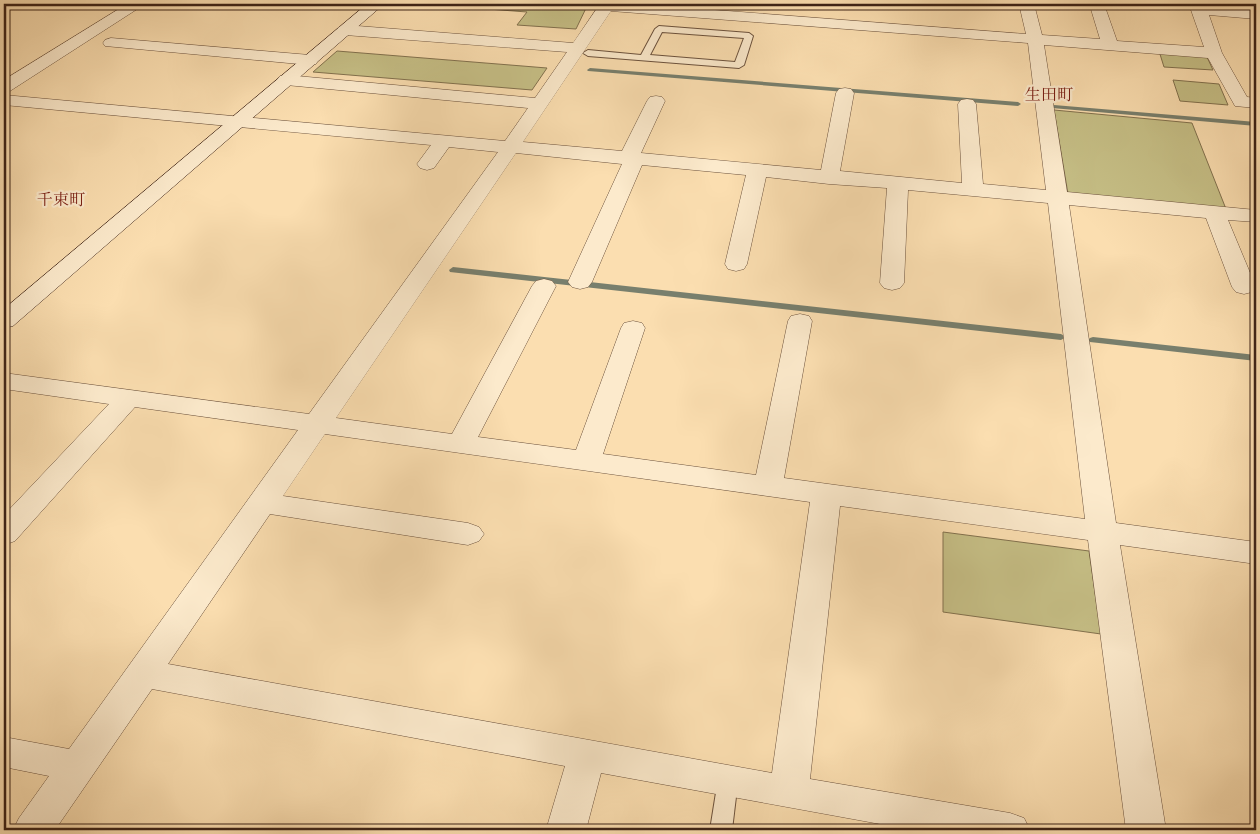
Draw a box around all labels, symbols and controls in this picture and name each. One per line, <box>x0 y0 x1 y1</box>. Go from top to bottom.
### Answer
district label: 生田町 <box>1025 82 1073 106</box>
district label: 千束町 <box>37 187 85 211</box>

